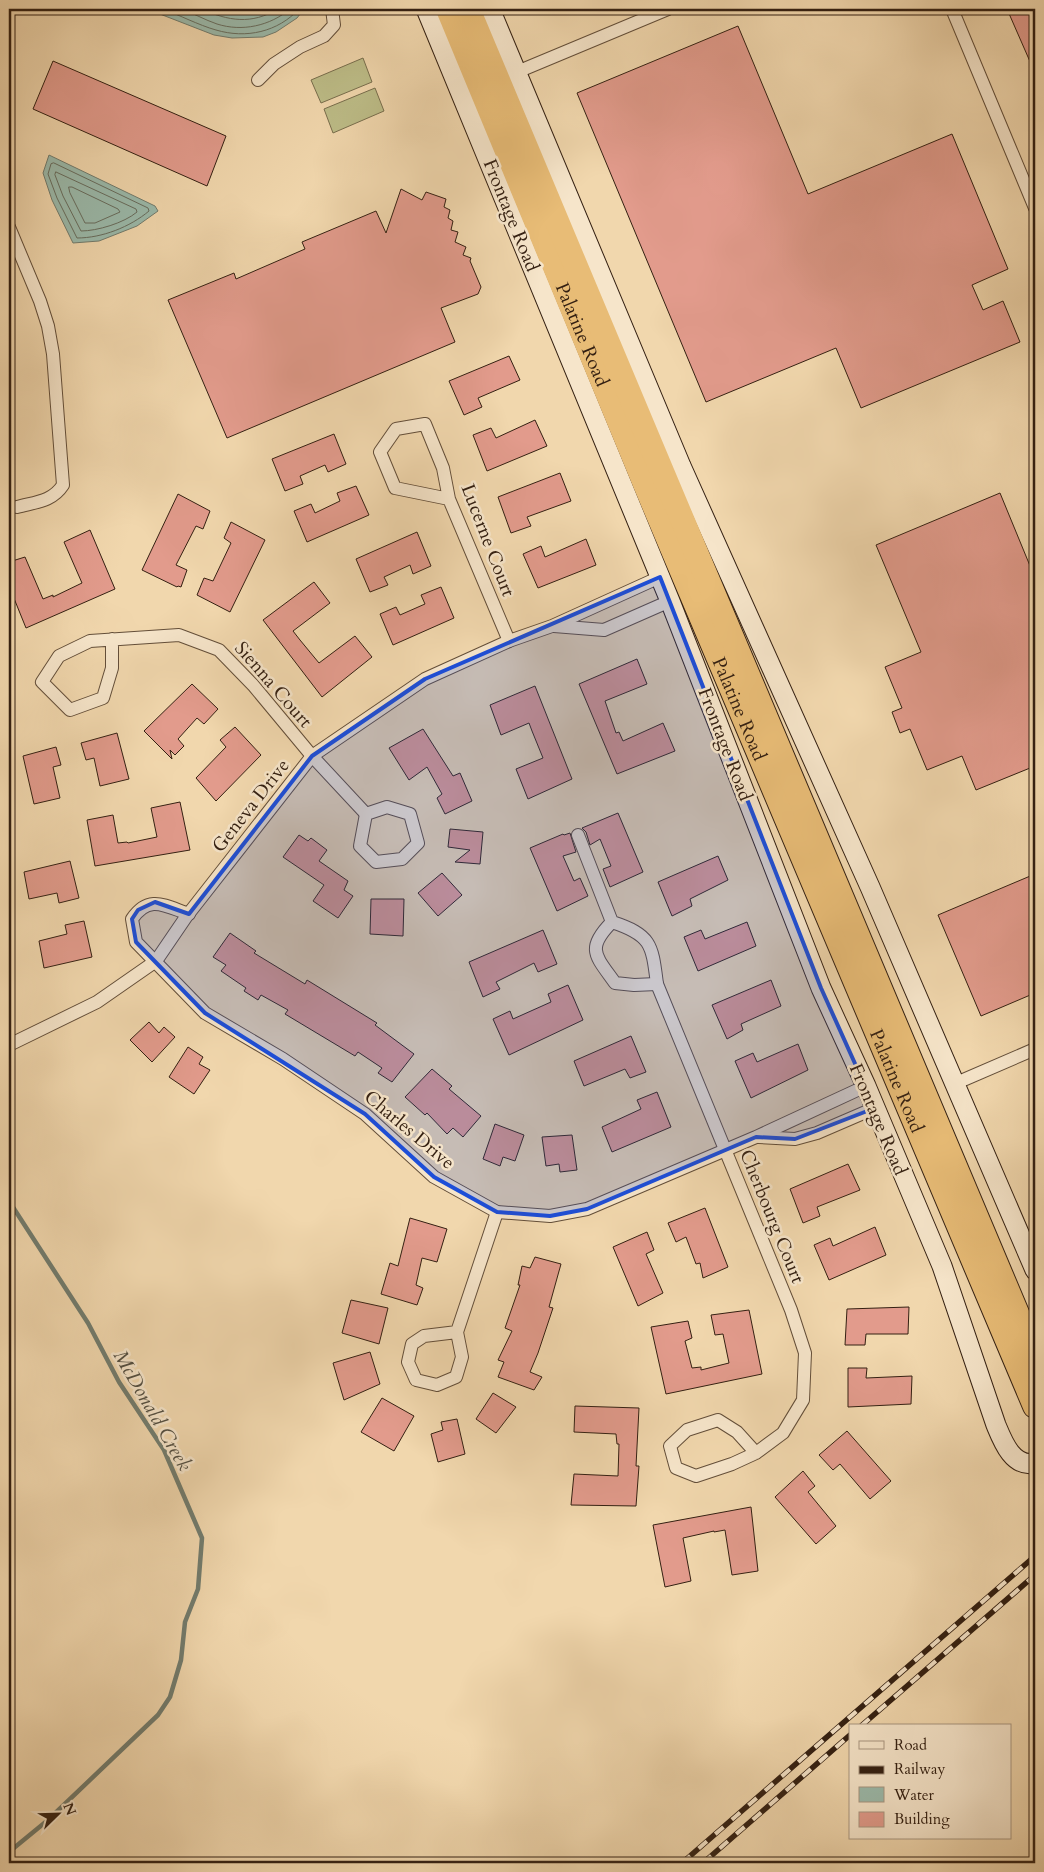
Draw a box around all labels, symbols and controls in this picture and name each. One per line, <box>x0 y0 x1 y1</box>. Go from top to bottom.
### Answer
street label: Frontage Road <box>477 155 545 275</box>
street label: Palatine Road <box>549 279 615 390</box>
street label: Lucerne Court <box>455 480 521 600</box>
street label: Sienna Court <box>228 636 318 733</box>
street label: Palatine Road <box>706 653 772 765</box>
street label: Frontage Road <box>692 684 759 805</box>
street label: Geneva Drive <box>206 753 295 858</box>
street label: Palatine Road <box>863 1025 930 1137</box>
street label: Frontage Road <box>843 1059 913 1179</box>
street label: Charles Drive <box>358 1084 460 1175</box>
street label: Cherbourg Court <box>733 1146 811 1287</box>
water label: McDonald Creek <box>107 1345 198 1476</box>
legend <box>849 1724 1012 1840</box>
text: Road <box>894 1735 927 1755</box>
text: Railway <box>894 1759 945 1779</box>
text: Water <box>893 1785 935 1805</box>
north arrow <box>32 1790 82 1840</box>
text: N <box>58 1800 81 1818</box>
text: Building <box>894 1809 950 1829</box>

